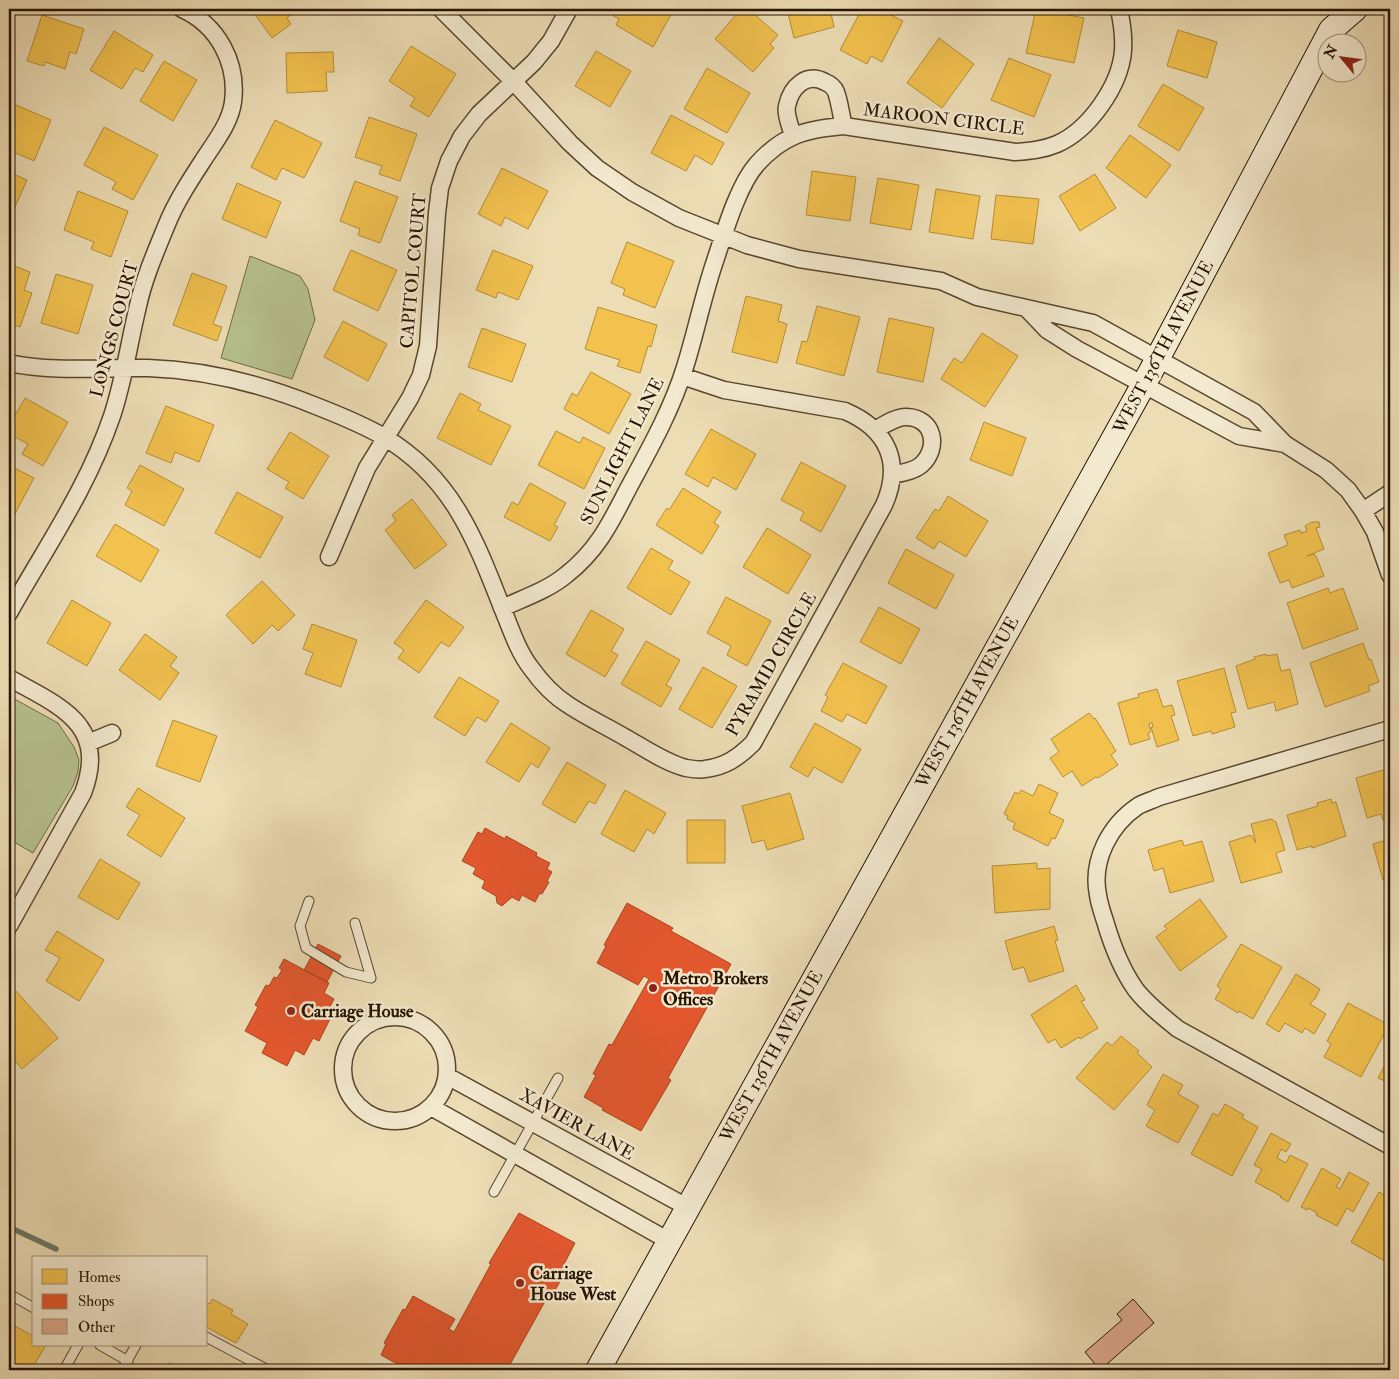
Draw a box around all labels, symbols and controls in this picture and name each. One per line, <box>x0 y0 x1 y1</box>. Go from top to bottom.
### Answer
north arrow <box>1316 32 1366 82</box>
text: N <box>1320 42 1342 62</box>
street label: MAROON CIRCLE <box>862 98 1026 141</box>
street label: CAPITOL COURT <box>395 192 432 350</box>
street label: WEST 136TH AVENUE <box>1108 257 1219 439</box>
street label: LONGS COURT <box>85 258 144 400</box>
street label: SUNLIGHT LANE <box>575 374 670 529</box>
street label: PYRAMID CIRCLE <box>721 588 822 740</box>
street label: WEST 136TH AVENUE <box>910 612 1024 793</box>
street label: WEST 136TH AVENUE <box>714 966 828 1147</box>
place label: Metro Brokers Offices <box>662 967 768 1011</box>
marker: Metro Brokers Offices <box>647 982 659 994</box>
place label: Carriage House <box>301 1000 414 1023</box>
marker: Carriage House <box>285 1005 297 1017</box>
street label: XAVIER LANE <box>515 1083 638 1165</box>
legend <box>32 1256 208 1346</box>
place label: Carriage House West <box>530 1262 616 1306</box>
text: Homes <box>78 1268 120 1287</box>
marker: Carriage House West <box>514 1277 526 1289</box>
text: Shops <box>78 1292 114 1312</box>
text: Other <box>78 1318 115 1337</box>

